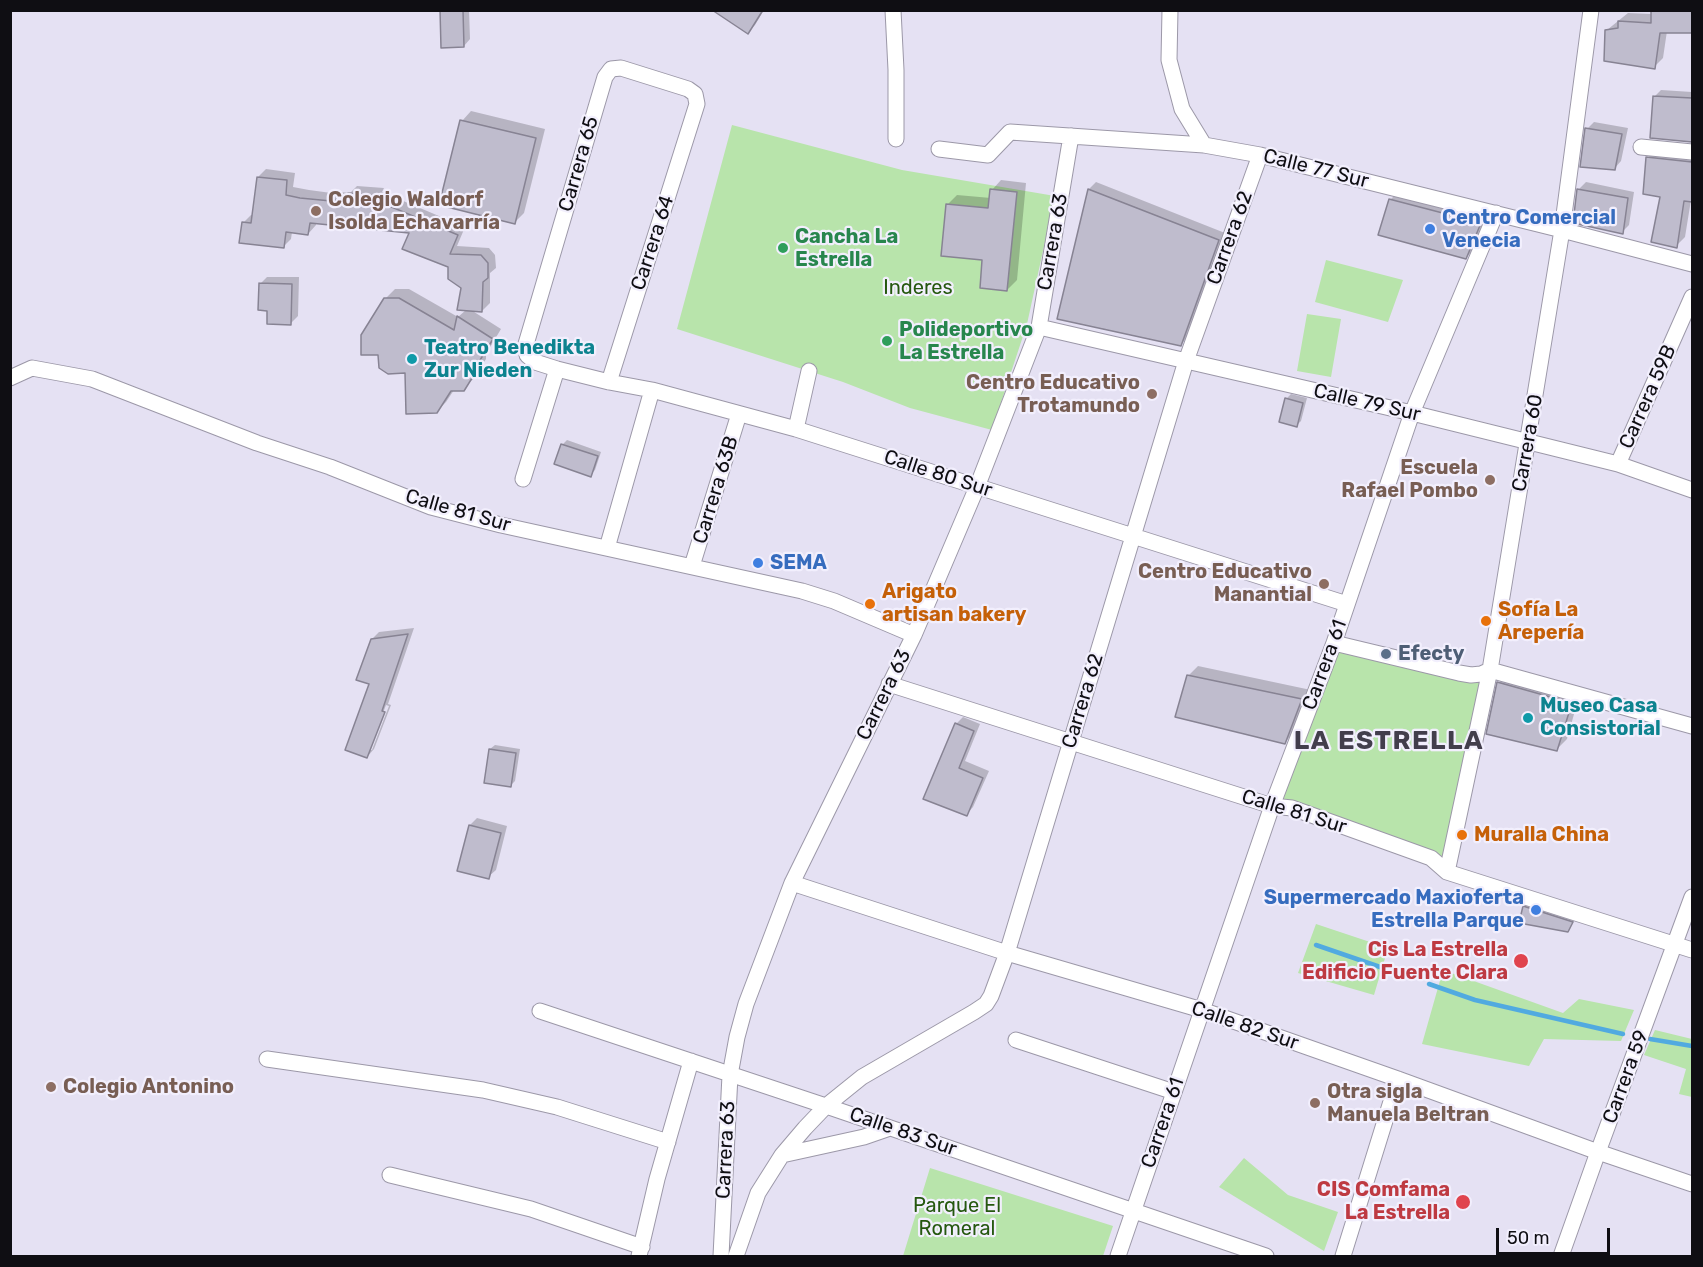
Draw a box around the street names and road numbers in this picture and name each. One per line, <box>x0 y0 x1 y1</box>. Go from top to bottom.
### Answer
street label: Carrera 65 <box>554 114 604 214</box>
street label: Calle 77 Sur <box>1261 144 1371 194</box>
street label: Carrera 62 <box>1202 188 1258 288</box>
street label: Carrera 64 <box>626 192 680 294</box>
street label: Carrera 63 <box>1033 192 1073 292</box>
street label: Carrera 59B <box>1614 341 1682 453</box>
street label: Calle 79 Sur <box>1311 379 1423 427</box>
street label: Carrera 60 <box>1508 392 1548 494</box>
street label: Carrera 63B <box>688 433 744 547</box>
street label: Calle 80 Sur <box>881 445 995 503</box>
street label: Calle 81 Sur <box>403 485 513 537</box>
street label: Carrera 61 <box>1298 617 1352 713</box>
street label: Carrera 63 <box>852 646 916 744</box>
street label: Carrera 62 <box>1057 651 1109 751</box>
street label: Calle 81 Sur <box>1239 785 1349 839</box>
street label: Calle 82 Sur <box>1188 996 1302 1056</box>
street label: Carrera 59 <box>1598 1027 1654 1127</box>
street label: Carrera 61 <box>1136 1075 1190 1171</box>
street label: Carrera 63 <box>711 1100 741 1200</box>
street label: Calle 83 Sur <box>846 1102 960 1162</box>

